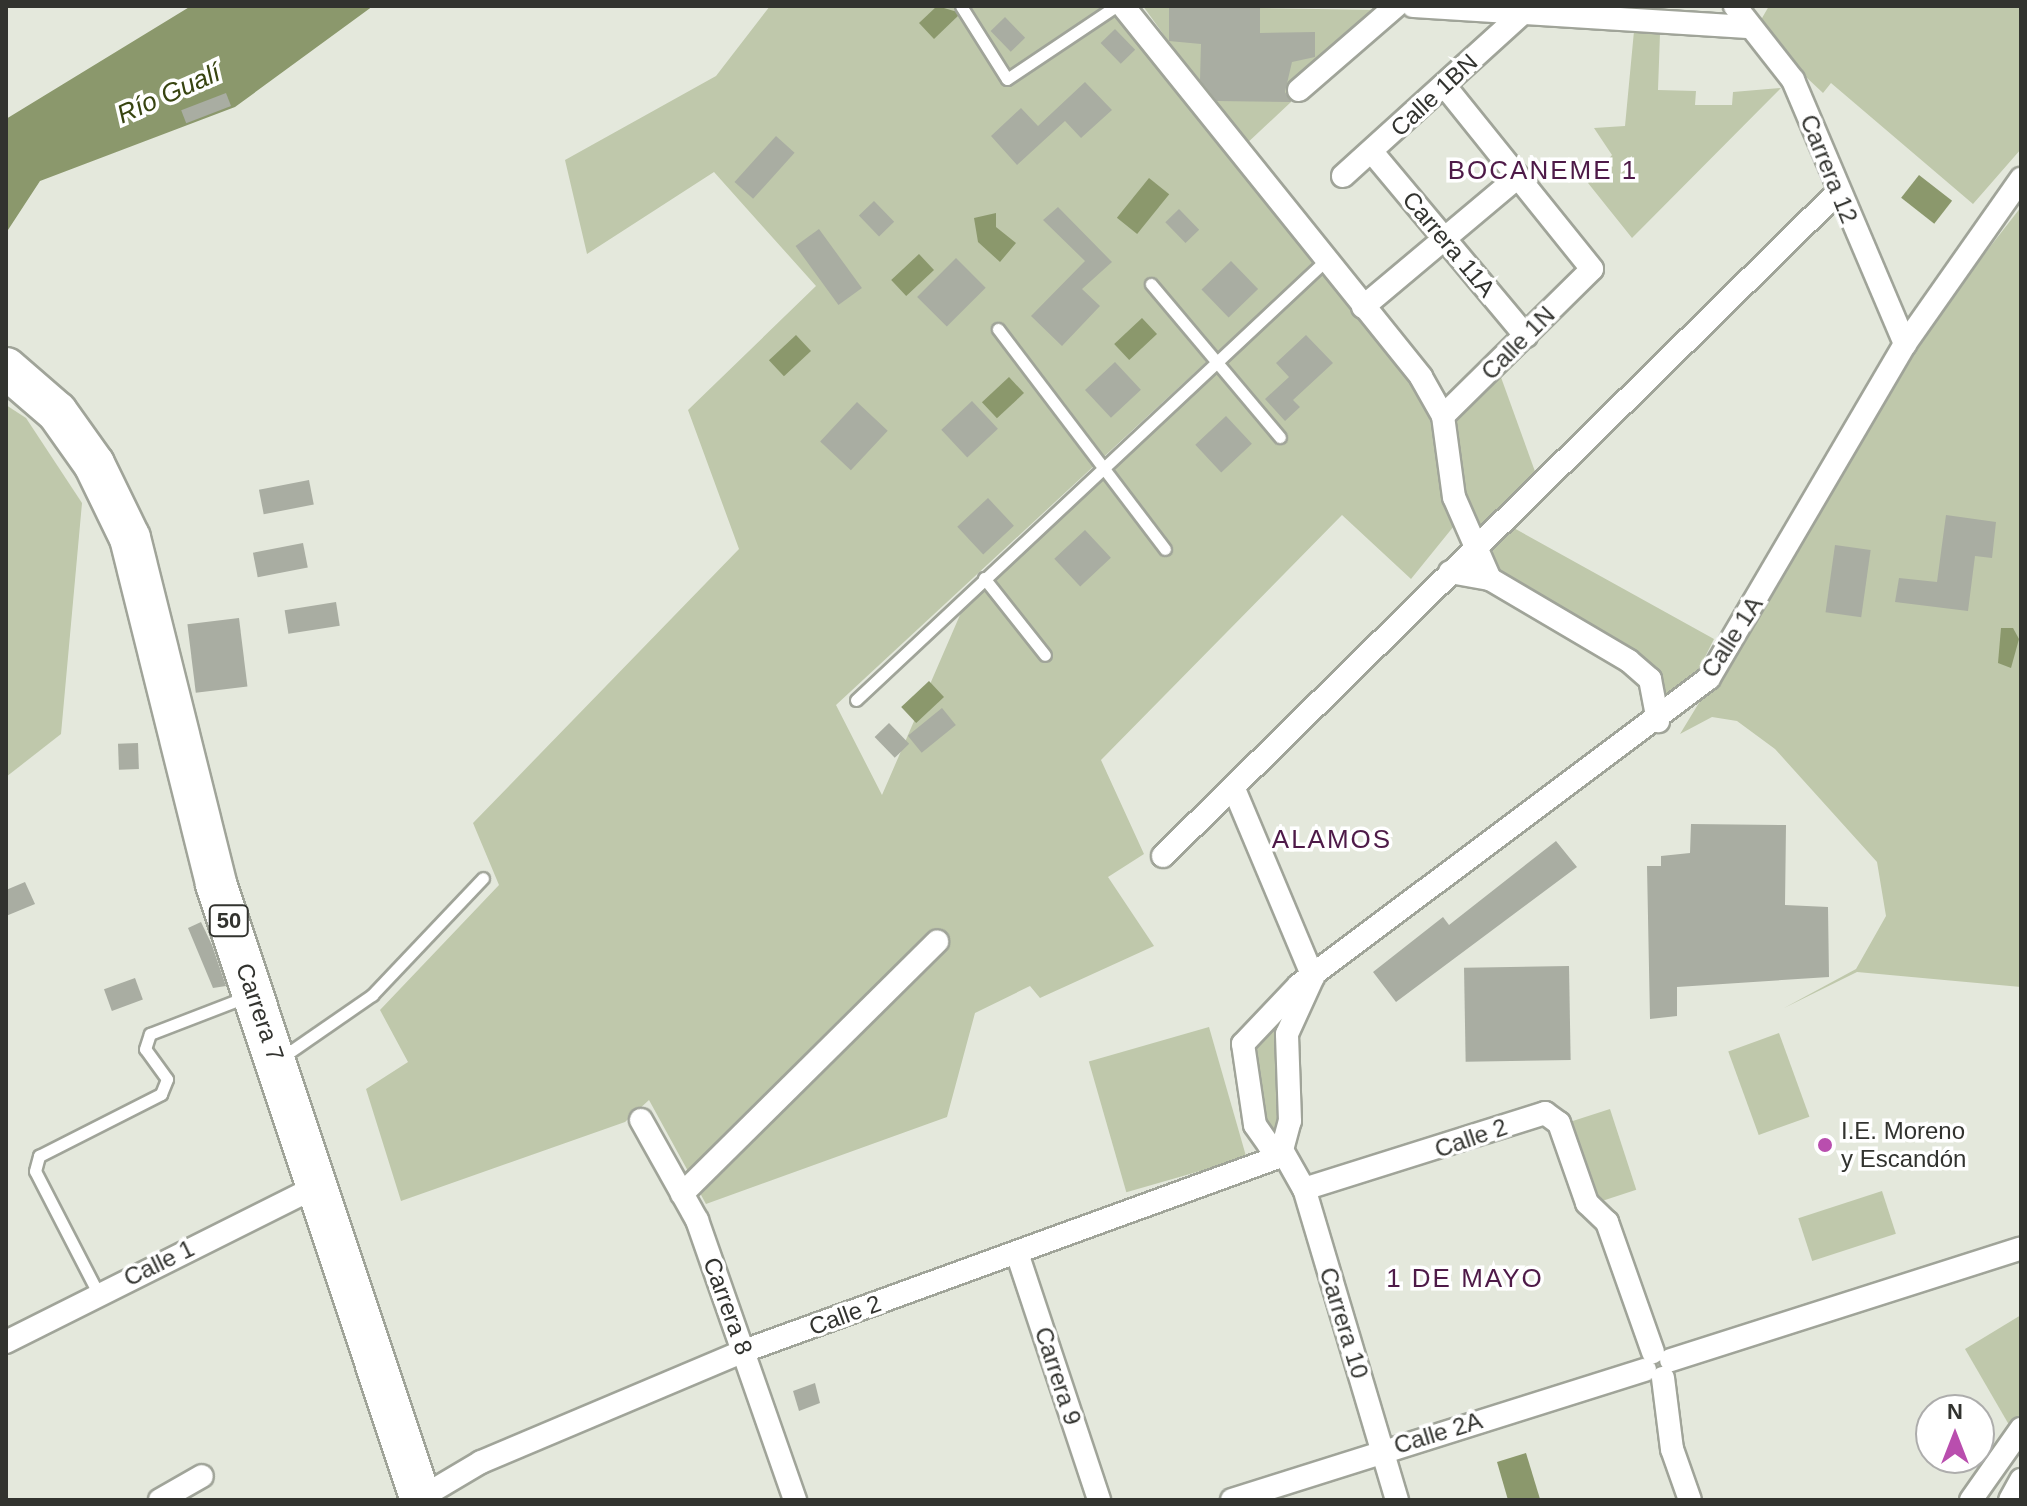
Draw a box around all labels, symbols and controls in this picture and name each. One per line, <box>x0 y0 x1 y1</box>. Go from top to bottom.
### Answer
street label: Calle 1BN <box>1385 48 1483 142</box>
water label: Río Gualí <box>112 57 226 131</box>
street label: Carrera 12 <box>1794 110 1864 228</box>
district label: BOCANEME 1 <box>1448 155 1638 187</box>
street label: Carrera 11A <box>1397 185 1501 303</box>
street label: Calle 1N <box>1475 300 1561 386</box>
street label: Calle 1A <box>1695 591 1769 683</box>
district label: ALAMOS <box>1272 824 1392 856</box>
road number: 50 <box>207 903 251 939</box>
street label: Carrera 7 <box>230 959 290 1065</box>
street label: Calle 2 <box>1431 1112 1511 1164</box>
place label: I.E. Moreno y Escandón <box>1841 1117 1966 1173</box>
marker: I.E. Moreno y Escandón <box>1816 1136 1834 1154</box>
street label: Calle 1 <box>119 1234 199 1292</box>
street label: Carrera 8 <box>697 1253 759 1359</box>
district label: 1 DE MAYO <box>1386 1263 1544 1295</box>
street label: Carrera 10 <box>1313 1264 1375 1382</box>
street label: Calle 2 <box>805 1289 885 1341</box>
street label: Carrera 9 <box>1029 1323 1087 1429</box>
north arrow <box>1915 1394 1995 1474</box>
text: N <box>1947 1399 1963 1424</box>
street label: Calle 2A <box>1390 1406 1486 1460</box>

